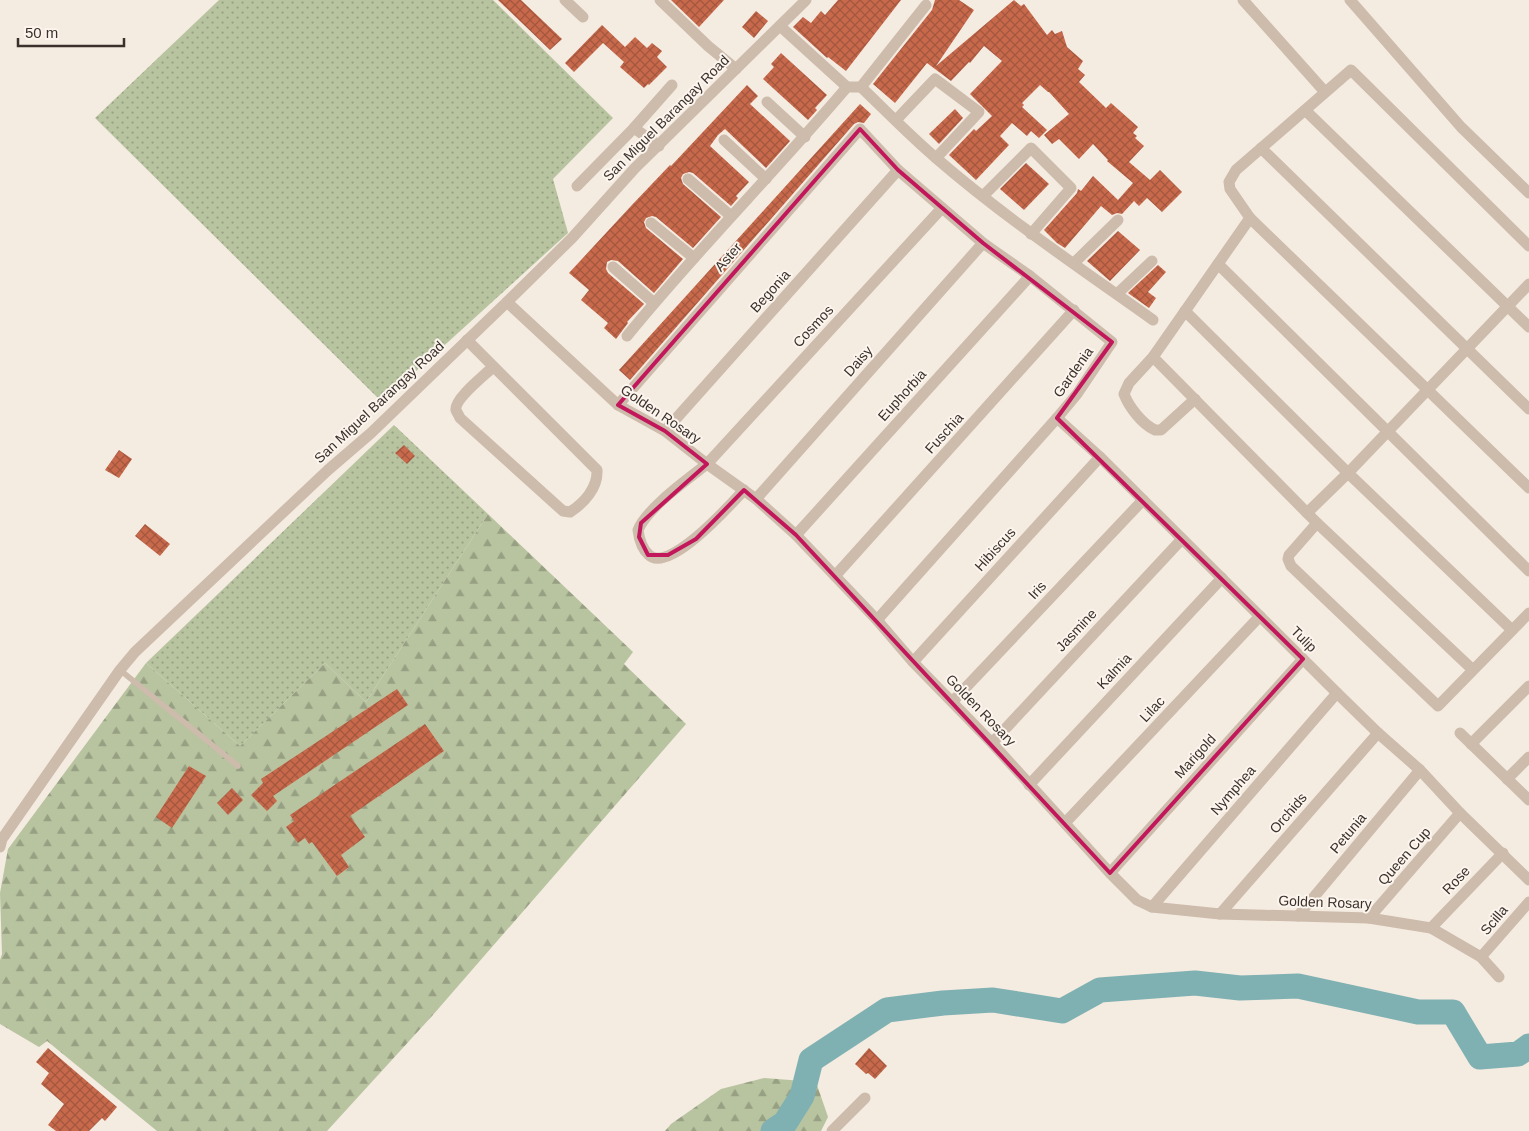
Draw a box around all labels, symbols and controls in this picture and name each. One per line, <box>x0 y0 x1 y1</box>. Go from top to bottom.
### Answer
scale bar <box>18 15 124 47</box>
text: 50 m <box>25 24 58 41</box>
street label: San Miguel Barangay Road <box>600 52 732 184</box>
street label: Aster <box>711 239 745 275</box>
street label: Begonia <box>747 266 793 315</box>
street label: Cosmos <box>790 302 836 350</box>
street label: San Miguel Barangay Road <box>311 338 447 466</box>
street label: Daisy <box>840 343 876 379</box>
street label: Gardenia <box>1050 344 1096 400</box>
street label: Euphorbia <box>875 366 929 424</box>
street label: Golden Rosary <box>618 381 704 447</box>
street label: Fuschia <box>922 409 966 457</box>
street label: Hibiscus <box>971 524 1019 574</box>
street label: Iris <box>1025 578 1049 602</box>
street label: Jasmine <box>1052 605 1100 655</box>
street label: Tulip <box>1288 623 1320 655</box>
street label: Kalmia <box>1094 650 1135 692</box>
street label: Golden Rosary <box>943 671 1019 749</box>
street label: Lilac <box>1136 693 1168 725</box>
street label: Marigold <box>1171 731 1219 781</box>
street label: Nymphea <box>1207 762 1259 818</box>
street label: Orchids <box>1266 790 1310 836</box>
street label: Petunia <box>1327 810 1370 856</box>
street label: Queen Cup <box>1374 824 1434 888</box>
street label: Rose <box>1439 862 1473 897</box>
street label: Golden Rosary <box>1278 892 1372 912</box>
street label: Scilla <box>1477 902 1511 938</box>

